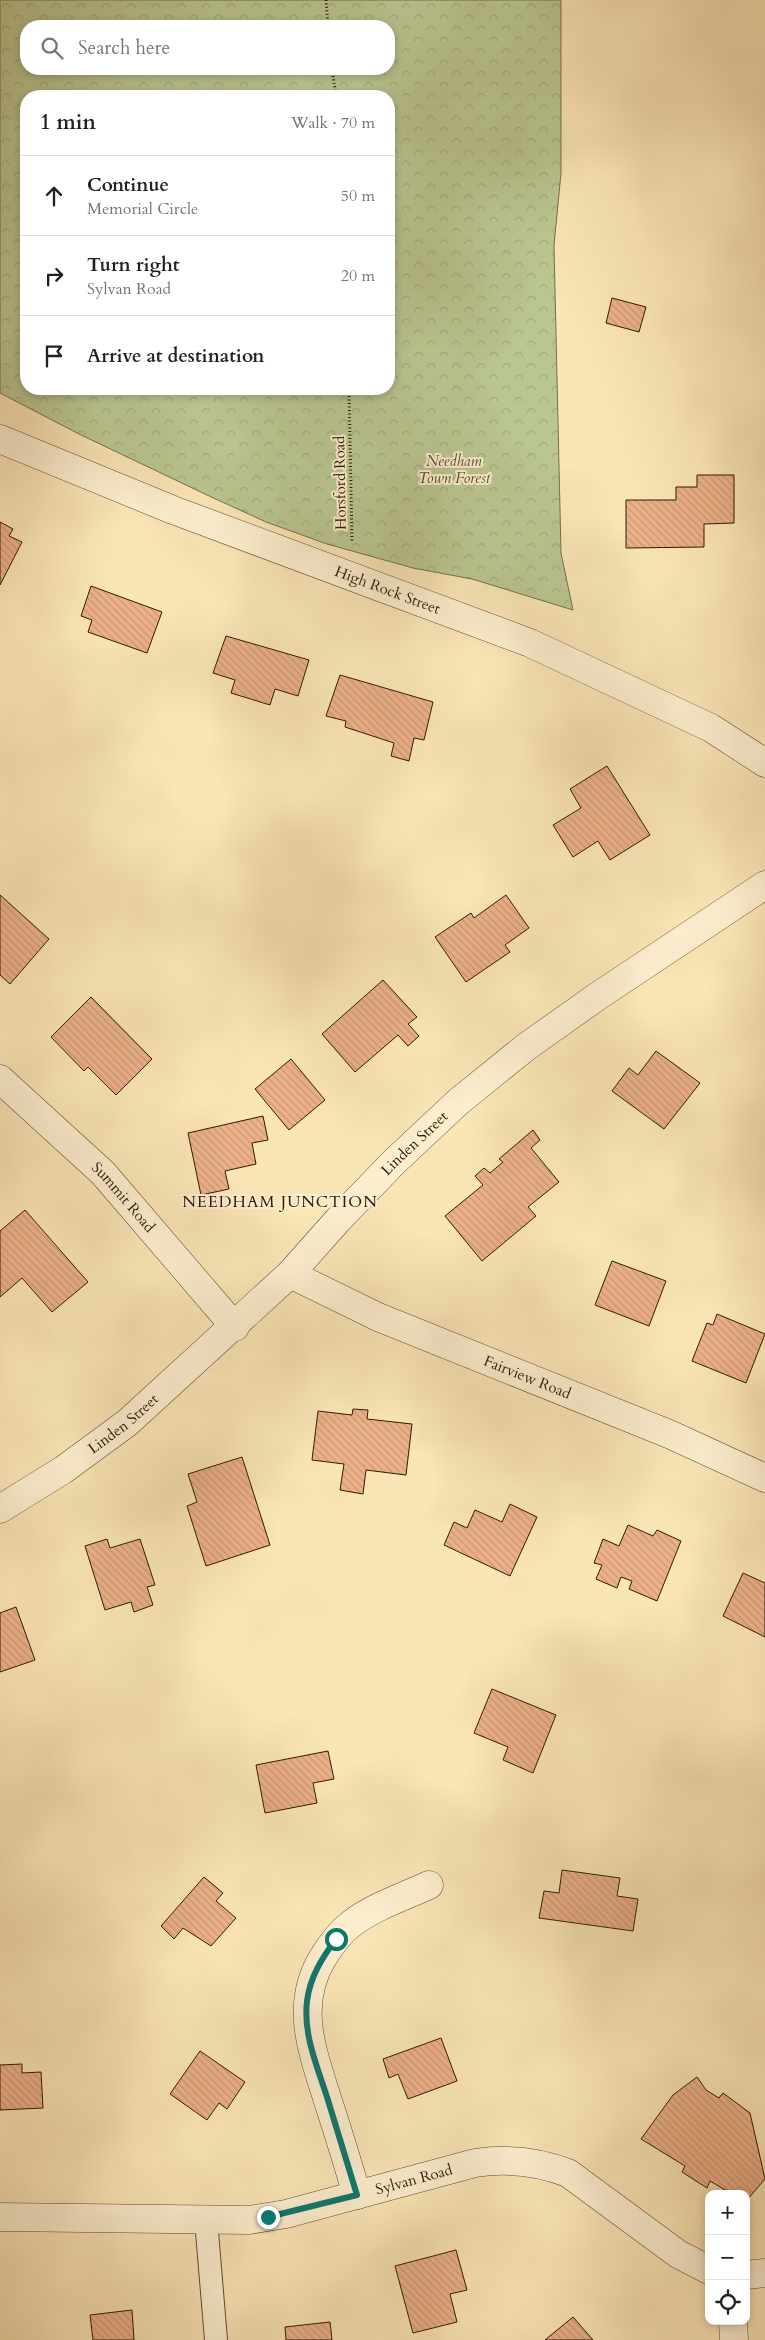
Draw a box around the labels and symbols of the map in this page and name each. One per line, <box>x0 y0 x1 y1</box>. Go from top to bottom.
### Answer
street label: Horsford Road <box>329 436 351 530</box>
park label: Needham Town Forest <box>418 451 491 488</box>
street label: High Rock Street <box>332 561 443 619</box>
street label: Linden Street <box>376 1106 452 1180</box>
street label: Summit Road <box>87 1158 159 1237</box>
district label: NEEDHAM JUNCTION <box>182 1191 378 1213</box>
street label: Fairview Road <box>481 1351 574 1404</box>
street label: Linden Street <box>84 1389 163 1458</box>
route start <box>325 1928 348 1951</box>
street label: Sylvan Road <box>373 2160 455 2199</box>
route end <box>257 2206 280 2229</box>

